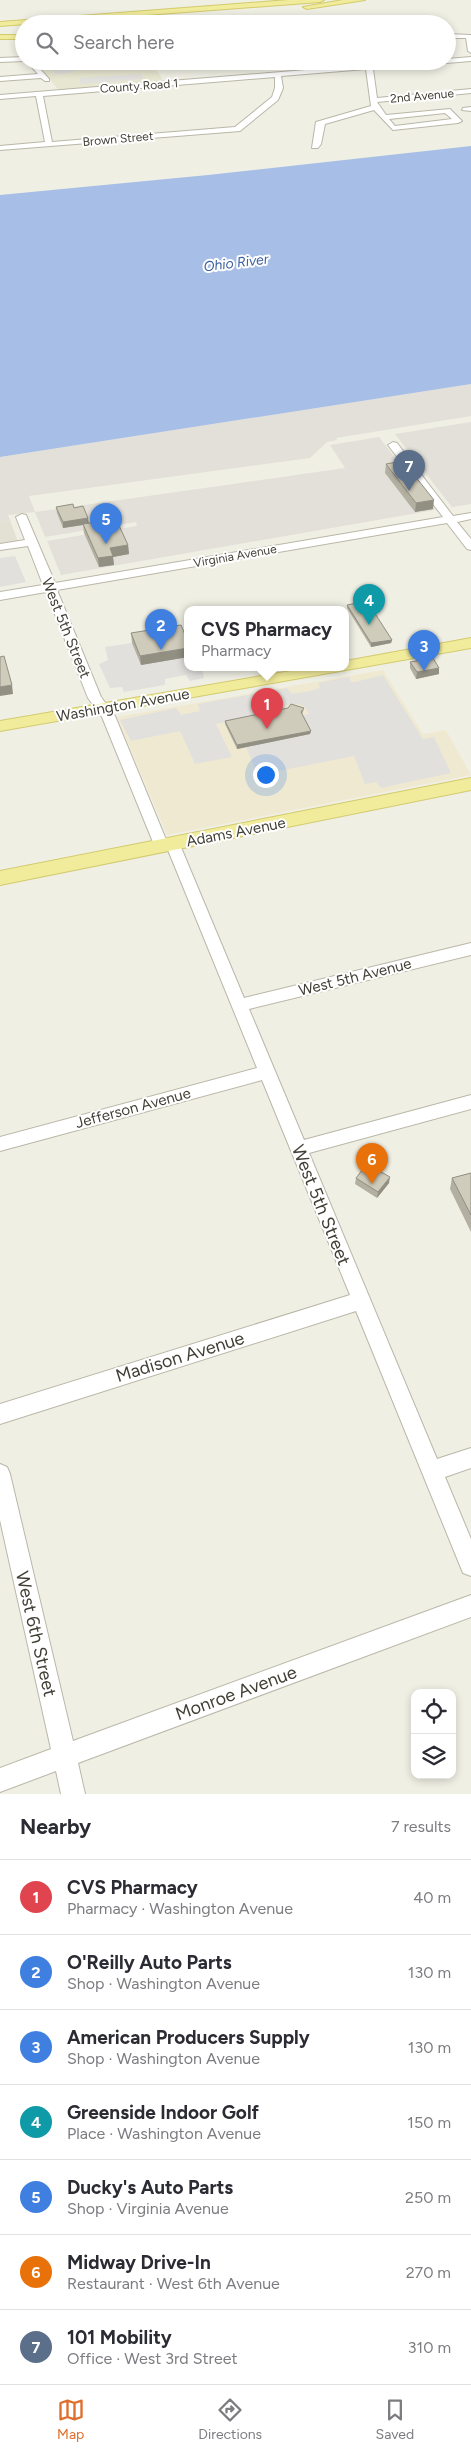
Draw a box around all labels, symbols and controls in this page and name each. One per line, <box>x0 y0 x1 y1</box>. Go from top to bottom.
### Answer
search box <box>15 15 456 70</box>
icon: search <box>33 29 61 57</box>
text: Search here <box>73 31 175 54</box>
street label: County Road 1 <box>99 76 179 96</box>
street label: 2nd Avenue <box>390 86 455 106</box>
street label: Brown Street <box>82 129 154 149</box>
water label: Ohio River <box>203 250 271 275</box>
pin: 7 <box>393 450 425 491</box>
pin: 5 <box>90 503 122 544</box>
street label: Virginia Avenue <box>192 542 278 570</box>
street label: West 5th Street <box>38 575 94 681</box>
pin: 4 <box>353 584 385 625</box>
popup <box>184 606 349 671</box>
pin: 2 <box>145 609 177 650</box>
text: CVS Pharmacy <box>201 618 332 641</box>
pin: 3 <box>408 630 440 671</box>
text: Pharmacy <box>201 641 272 660</box>
street label: Washington Avenue <box>55 684 191 726</box>
pin: 1 <box>251 688 283 729</box>
your location <box>253 762 279 788</box>
street label: Adams Avenue <box>185 814 287 850</box>
street label: West 5th Avenue <box>297 954 413 1000</box>
street label: Jefferson Avenue <box>73 1084 193 1132</box>
street label: West 5th Street <box>287 1142 355 1269</box>
pin: 6 <box>356 1143 388 1184</box>
street label: Madison Avenue <box>113 1327 247 1387</box>
street label: West 6th Street <box>11 1569 61 1699</box>
street label: Monroe Avenue <box>172 1661 300 1725</box>
map controls <box>411 1689 456 1779</box>
button: locate <box>411 1689 456 1734</box>
button: layers <box>411 1734 456 1779</box>
text: Nearby <box>20 1814 91 1839</box>
text: 7 results <box>391 1817 451 1836</box>
text: CVS Pharmacy <box>67 1876 198 1899</box>
text: 1 <box>33 1888 39 1907</box>
text: 40 m <box>413 1888 451 1907</box>
text: Pharmacy · Washington Avenue <box>67 1899 293 1918</box>
text: O'Reilly Auto Parts <box>67 1951 232 1974</box>
text: 2 <box>31 1963 41 1982</box>
text: 130 m <box>408 1963 451 1982</box>
text: Shop · Washington Avenue <box>67 1974 260 1993</box>
text: American Producers Supply <box>67 2026 310 2049</box>
text: 3 <box>32 2038 40 2057</box>
text: 130 m <box>408 2038 451 2057</box>
text: Shop · Washington Avenue <box>67 2049 260 2068</box>
text: Greenside Indoor Golf <box>67 2101 259 2124</box>
text: 4 <box>31 2113 41 2132</box>
text: 150 m <box>407 2113 451 2132</box>
text: Place · Washington Avenue <box>67 2124 261 2143</box>
text: Ducky's Auto Parts <box>67 2176 233 2199</box>
text: 5 <box>31 2188 41 2207</box>
text: 250 m <box>405 2188 451 2207</box>
text: Shop · Virginia Avenue <box>67 2199 229 2218</box>
text: Midway Drive-In <box>67 2251 211 2274</box>
text: 6 <box>31 2263 41 2282</box>
text: 270 m <box>406 2263 451 2282</box>
text: Restaurant · West 6th Avenue <box>67 2274 280 2293</box>
text: 101 Mobility <box>67 2326 172 2349</box>
text: 7 <box>32 2338 40 2357</box>
text: 310 m <box>408 2338 451 2357</box>
text: Office · West 3rd Street <box>67 2349 237 2368</box>
tab: Map <box>57 2396 85 2443</box>
tab: Directions <box>198 2396 262 2443</box>
tab: Saved <box>376 2396 414 2443</box>

